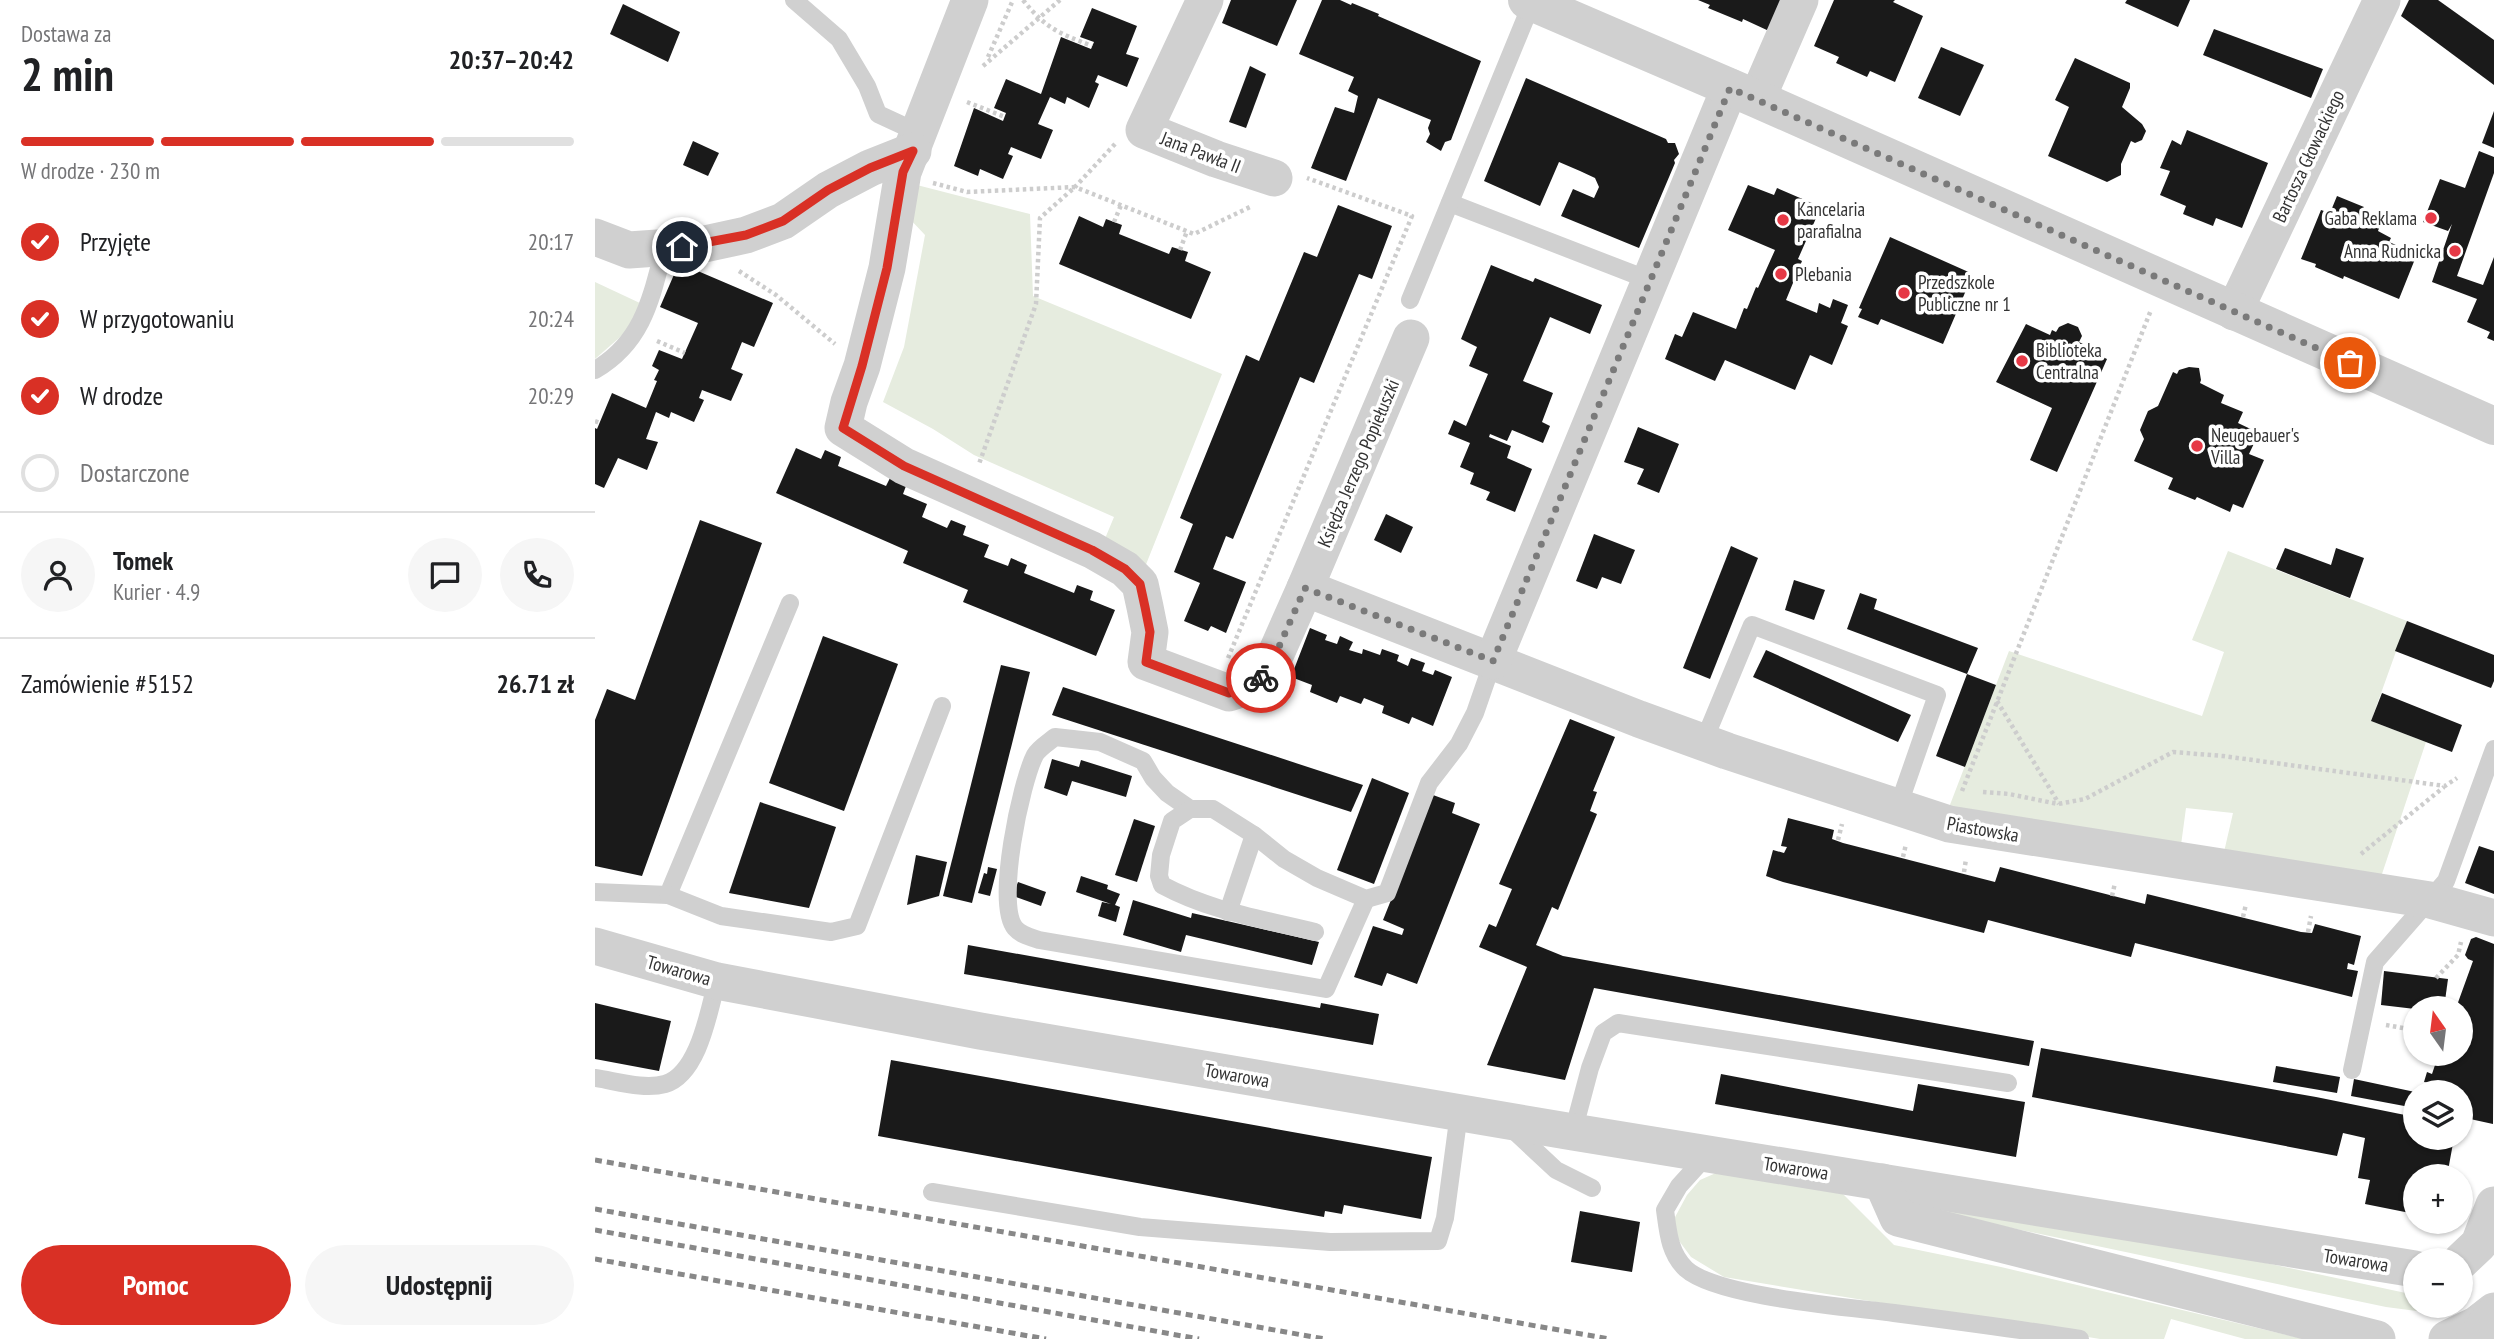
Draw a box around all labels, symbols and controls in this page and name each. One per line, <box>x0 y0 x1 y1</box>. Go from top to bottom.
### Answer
text: Dostawa za <box>21 19 111 48</box>
text: 20:37–20:42 <box>449 43 574 76</box>
text: 2 min <box>21 44 114 104</box>
street label: Bartosza Głowackiego <box>2267 86 2349 226</box>
street label: Jana Pawła II <box>1157 125 1244 178</box>
text: W drodze · 230 m <box>21 156 160 185</box>
place label: Kancelaria parafialna <box>1797 197 1865 243</box>
place label: Gaba Reklama <box>2325 206 2417 230</box>
marker: Gaba Reklama <box>2423 210 2439 226</box>
marker: Kancelaria parafialna <box>1775 212 1791 228</box>
pin <box>652 217 712 277</box>
icon: check <box>21 223 59 261</box>
text: Przyjęte <box>80 225 151 258</box>
text: 20:17 <box>528 227 574 256</box>
icon: home <box>663 228 701 266</box>
place label: Anna Rudnicka <box>2344 239 2441 263</box>
marker: Anna Rudnicka <box>2447 243 2463 259</box>
place label: Plebania <box>1795 262 1852 286</box>
marker: Plebania <box>1773 266 1789 282</box>
place label: Przedszkole Publiczne nr 1 <box>1918 270 2011 316</box>
marker: Przedszkole Publiczne nr 1 <box>1896 285 1912 301</box>
icon: check <box>21 300 59 338</box>
text: W przygotowaniu <box>80 302 234 335</box>
text: 20:24 <box>528 304 574 333</box>
pin <box>2320 333 2380 393</box>
place label: Biblioteka Centralna <box>2036 338 2102 384</box>
icon: bag <box>2331 344 2369 382</box>
marker: Biblioteka Centralna <box>2014 353 2030 369</box>
street label: Księdza Jerzego Popiełuszki <box>1312 375 1404 551</box>
icon: check <box>21 377 59 415</box>
text: W drodze <box>80 379 163 412</box>
text: 20:29 <box>528 381 574 410</box>
place label: Neugebauer's Villa <box>2210 423 2299 469</box>
marker: Neugebauer's Villa <box>2189 438 2205 454</box>
text: Dostarczone <box>80 456 190 489</box>
button: person <box>21 538 95 612</box>
button: chat <box>408 538 482 612</box>
button: phone <box>500 538 574 612</box>
text: Tomek <box>113 544 173 577</box>
text: Kurier · 4.9 <box>113 577 200 606</box>
courier <box>1226 643 1296 713</box>
icon: bike <box>1242 659 1280 697</box>
text: Zamówienie #5152 <box>21 667 194 700</box>
text: 26.71 zł <box>497 667 574 700</box>
street label: Piastowska <box>1945 811 2021 847</box>
street label: Towarowa <box>644 949 714 991</box>
north arrow <box>2403 996 2473 1066</box>
map controls <box>2403 996 2473 1318</box>
street label: Towarowa <box>1203 1058 1271 1092</box>
button: layers <box>2403 1080 2473 1150</box>
street label: Towarowa <box>1762 1151 1830 1185</box>
button: + <box>2403 1164 2473 1234</box>
street label: Towarowa <box>2322 1243 2390 1277</box>
button: Pomoc <box>21 1245 291 1325</box>
button: Udostępnij <box>305 1245 574 1325</box>
button: − <box>2403 1248 2473 1318</box>

